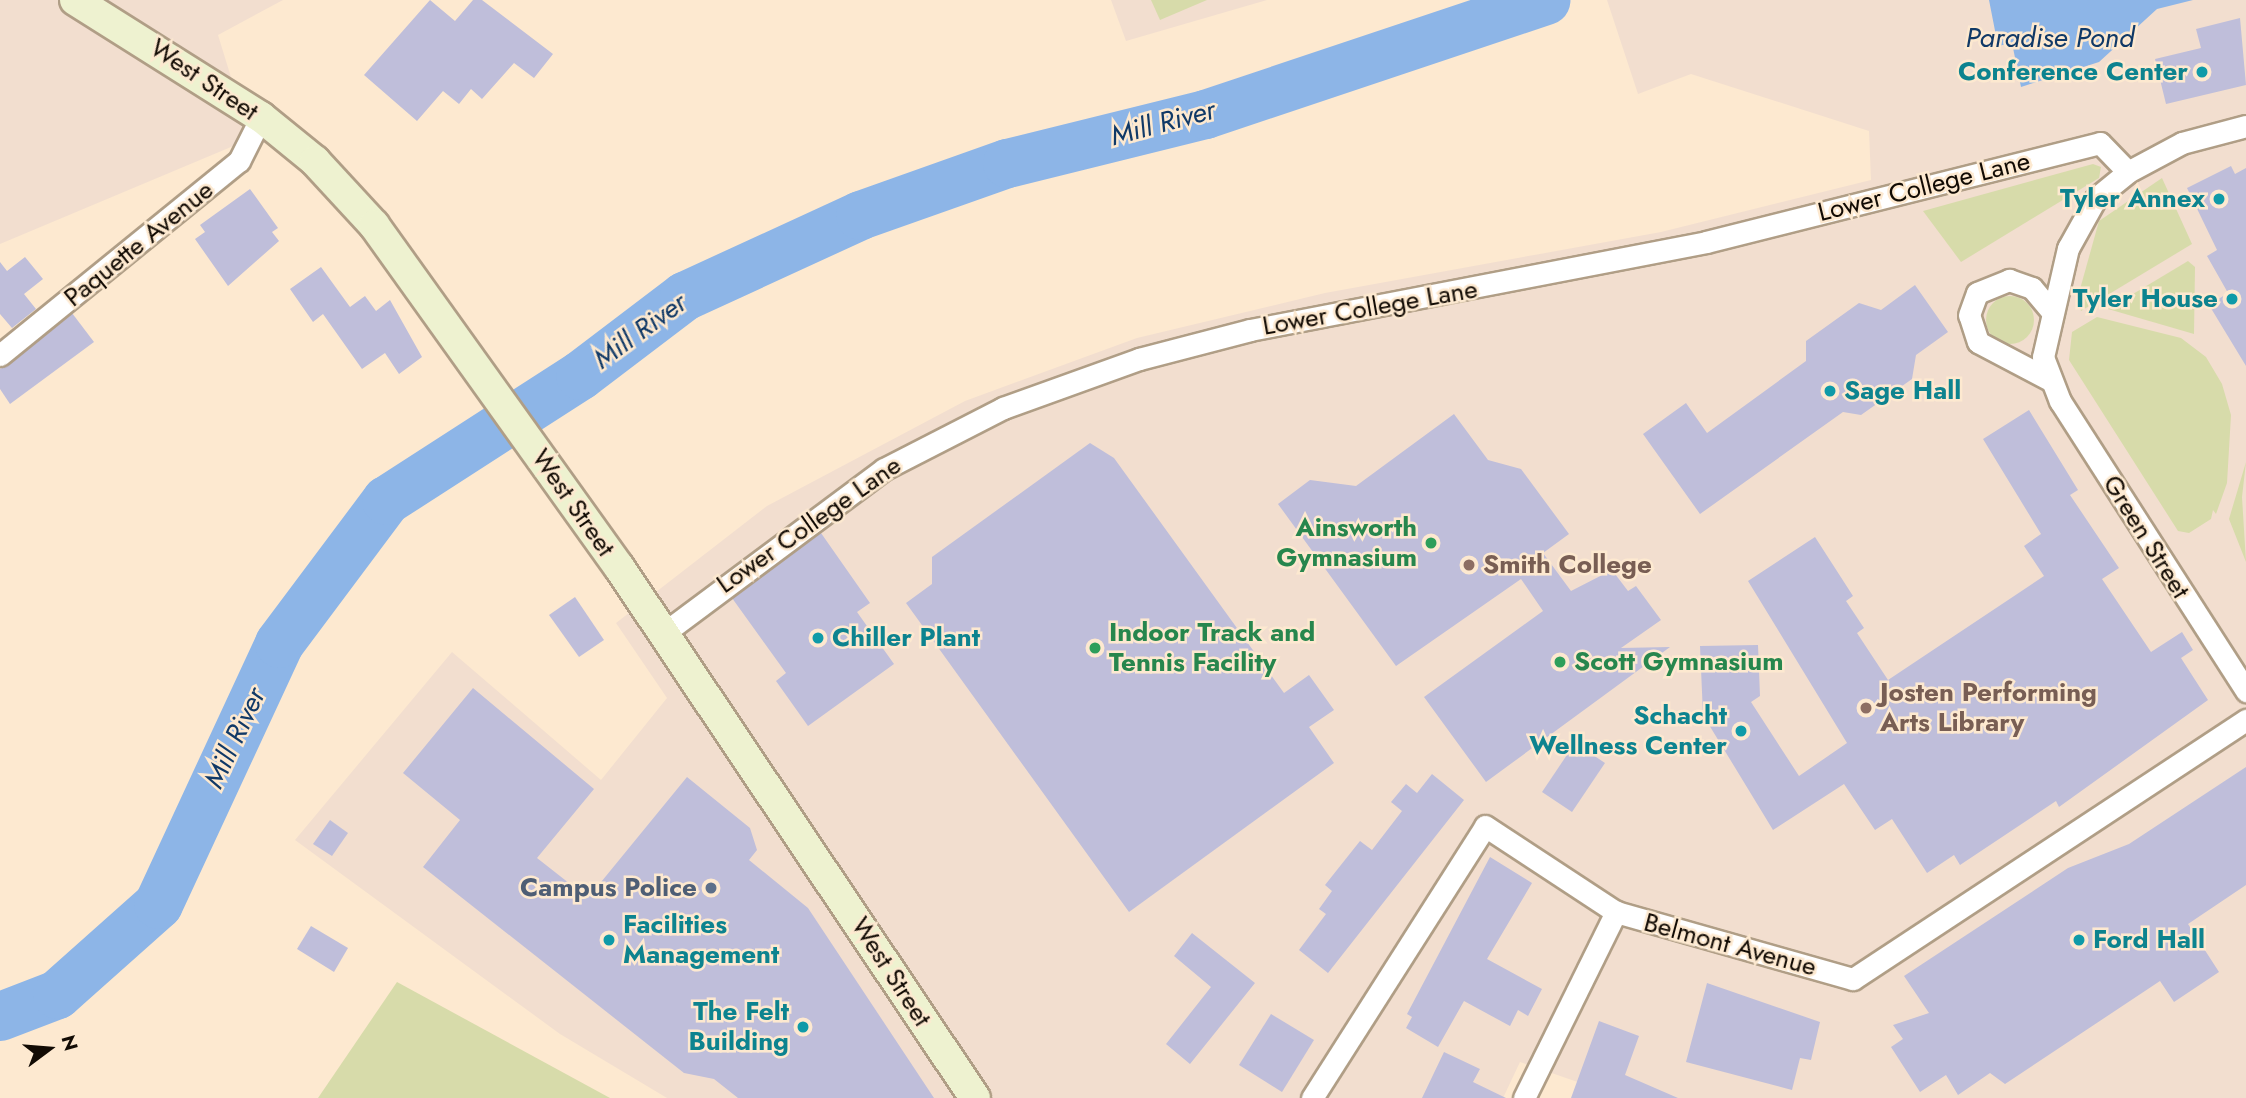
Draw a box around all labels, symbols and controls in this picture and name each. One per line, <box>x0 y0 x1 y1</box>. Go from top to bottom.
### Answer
water label: Paradise Pond <box>1966 21 2134 55</box>
street label: West Street <box>144 33 264 127</box>
place label: Conference Center <box>1958 56 2188 88</box>
marker: Conference Center <box>2194 64 2210 80</box>
water label: Mill River <box>1107 93 1219 153</box>
street label: Lower College Lane <box>1815 146 2033 228</box>
street label: Paquette Avenue <box>58 174 220 314</box>
place label: Tyler Annex <box>2060 183 2205 215</box>
marker: Tyler Annex <box>2211 191 2227 207</box>
street label: Lower College Lane <box>1260 274 1480 342</box>
place label: Tyler House <box>2073 283 2218 315</box>
water label: Mill River <box>587 286 693 376</box>
marker: Tyler House <box>2224 291 2240 307</box>
place label: Sage Hall <box>1844 375 1961 407</box>
marker: Sage Hall <box>1822 383 1838 399</box>
street label: West Street <box>525 443 621 563</box>
street label: Lower College Lane <box>711 450 907 600</box>
street label: Green Street <box>2096 470 2196 604</box>
place label: Ainsworth Gymnasium <box>1276 512 1417 574</box>
marker: Ainsworth Gymnasium <box>1423 535 1439 551</box>
place label: Smith College <box>1483 549 1652 581</box>
marker: Smith College <box>1461 557 1477 573</box>
place label: Indoor Track and Tennis Facility <box>1109 617 1315 678</box>
place label: Chiller Plant <box>832 622 980 654</box>
marker: Chiller Plant <box>810 630 826 646</box>
marker: Indoor Track and Tennis Facility <box>1087 640 1103 656</box>
place label: Scott Gymnasium <box>1574 646 1783 678</box>
marker: Scott Gymnasium <box>1552 654 1568 670</box>
place label: Josten Performing Arts Library <box>1880 677 2097 738</box>
water label: Mill River <box>197 682 273 794</box>
place label: Schacht Wellness Center <box>1529 700 1727 762</box>
marker: Josten Performing Arts Library <box>1858 700 1874 716</box>
marker: Schacht Wellness Center <box>1733 723 1749 739</box>
place label: Campus Police <box>520 872 697 904</box>
marker: Campus Police <box>703 880 719 896</box>
street label: Belmont Avenue <box>1640 907 1820 983</box>
place label: Facilities Management <box>623 909 779 970</box>
street label: West Street <box>844 912 938 1032</box>
place label: Ford Hall <box>2093 924 2205 956</box>
marker: Facilities Management <box>601 932 617 948</box>
marker: Ford Hall <box>2071 932 2087 948</box>
place label: The Felt Building <box>689 996 789 1058</box>
north arrow <box>14 1014 84 1084</box>
marker: The Felt Building <box>795 1019 811 1035</box>
text: N <box>55 1032 85 1054</box>

